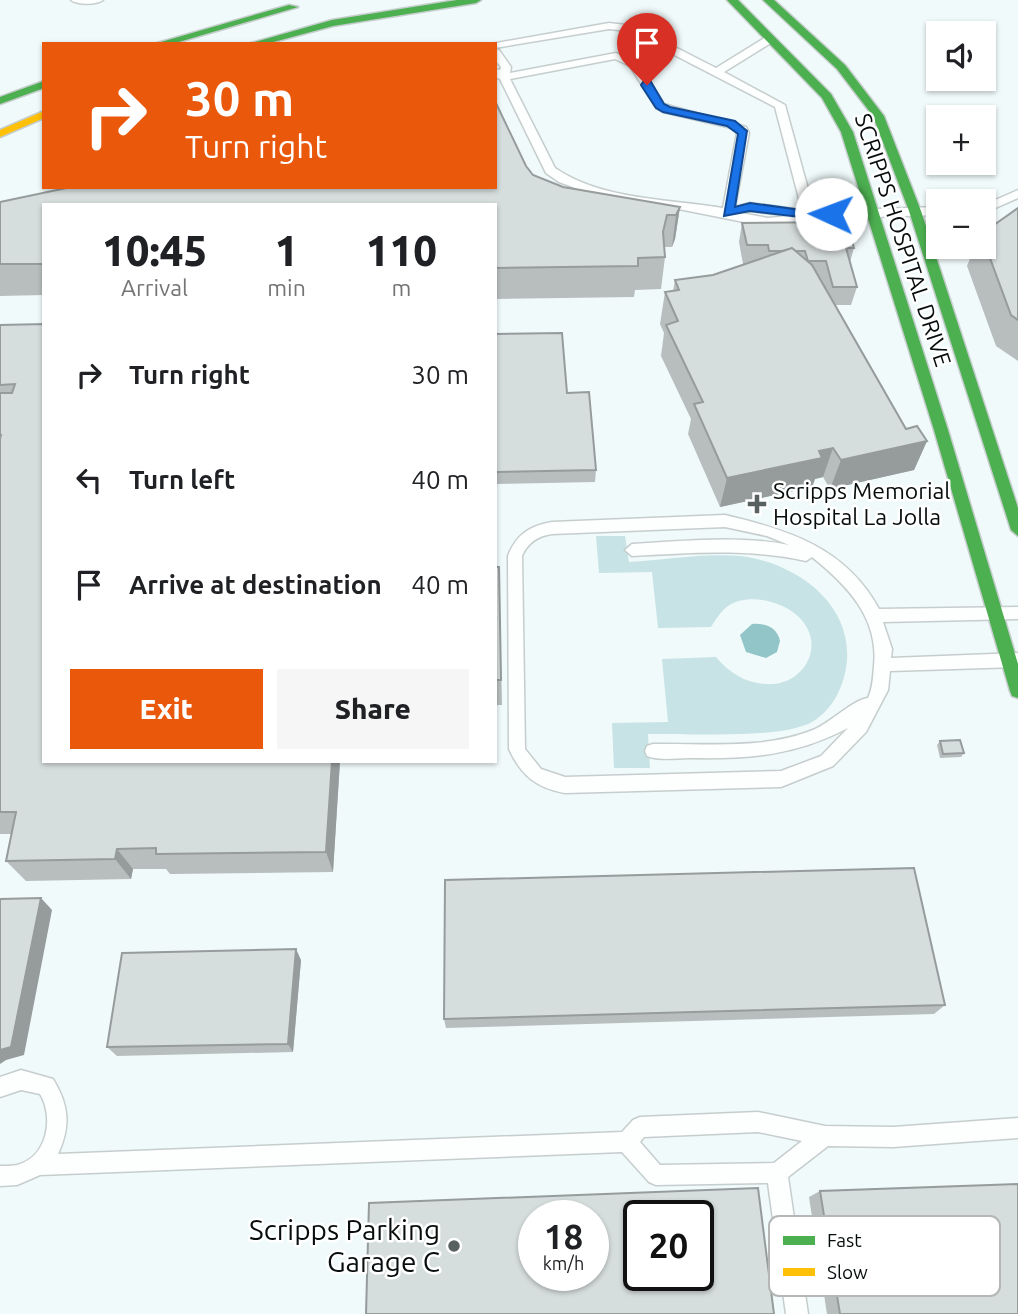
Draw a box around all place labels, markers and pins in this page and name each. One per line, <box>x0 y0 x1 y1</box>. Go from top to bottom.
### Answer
pin <box>617 13 677 85</box>
place label: Scripps Memorial Hospital La Jolla <box>773 478 950 529</box>
marker: Scripps Memorial Hospital La Jolla <box>747 494 767 514</box>
place label: Scripps Parking Garage C <box>249 1214 440 1277</box>
marker: Scripps Parking Garage C <box>446 1238 462 1254</box>

